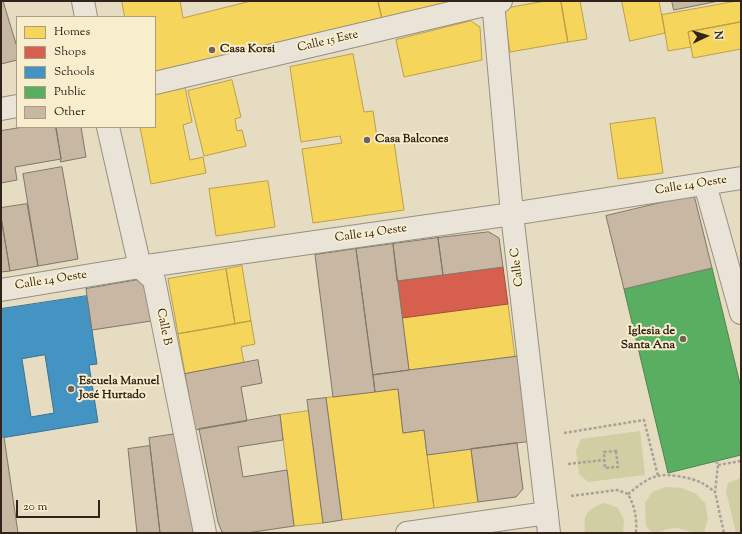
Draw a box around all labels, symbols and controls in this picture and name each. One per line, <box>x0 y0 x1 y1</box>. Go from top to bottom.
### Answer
legend <box>16 16 156 128</box>
north arrow <box>686 16 726 56</box>
text: Homes <box>54 23 90 41</box>
street label: Calle 15 Este <box>296 28 360 56</box>
text: N <box>710 30 726 40</box>
text: Shops <box>54 43 86 61</box>
place label: Casa Korsi <box>220 43 275 57</box>
marker: Casa Korsi <box>207 45 217 55</box>
text: Schools <box>54 63 95 81</box>
text: Public <box>54 83 86 101</box>
text: Other <box>54 103 85 121</box>
place label: Casa Balcones <box>375 133 448 147</box>
marker: Casa Balcones <box>362 135 372 145</box>
street label: Calle 14 Oeste <box>654 173 728 199</box>
street label: Calle 14 Oeste <box>334 222 408 246</box>
street label: Calle C <box>508 247 528 287</box>
street label: Calle 14 Oeste <box>14 268 88 294</box>
street label: Calle B <box>152 307 174 347</box>
place label: Iglesia de Santa Ana <box>621 325 675 353</box>
marker: Iglesia de Santa Ana <box>678 334 688 344</box>
place label: Escuela Manuel José Hurtado <box>79 375 160 403</box>
marker: Escuela Manuel José Hurtado <box>66 384 76 394</box>
scale bar <box>18 492 102 518</box>
text: 20 m <box>23 498 47 516</box>

